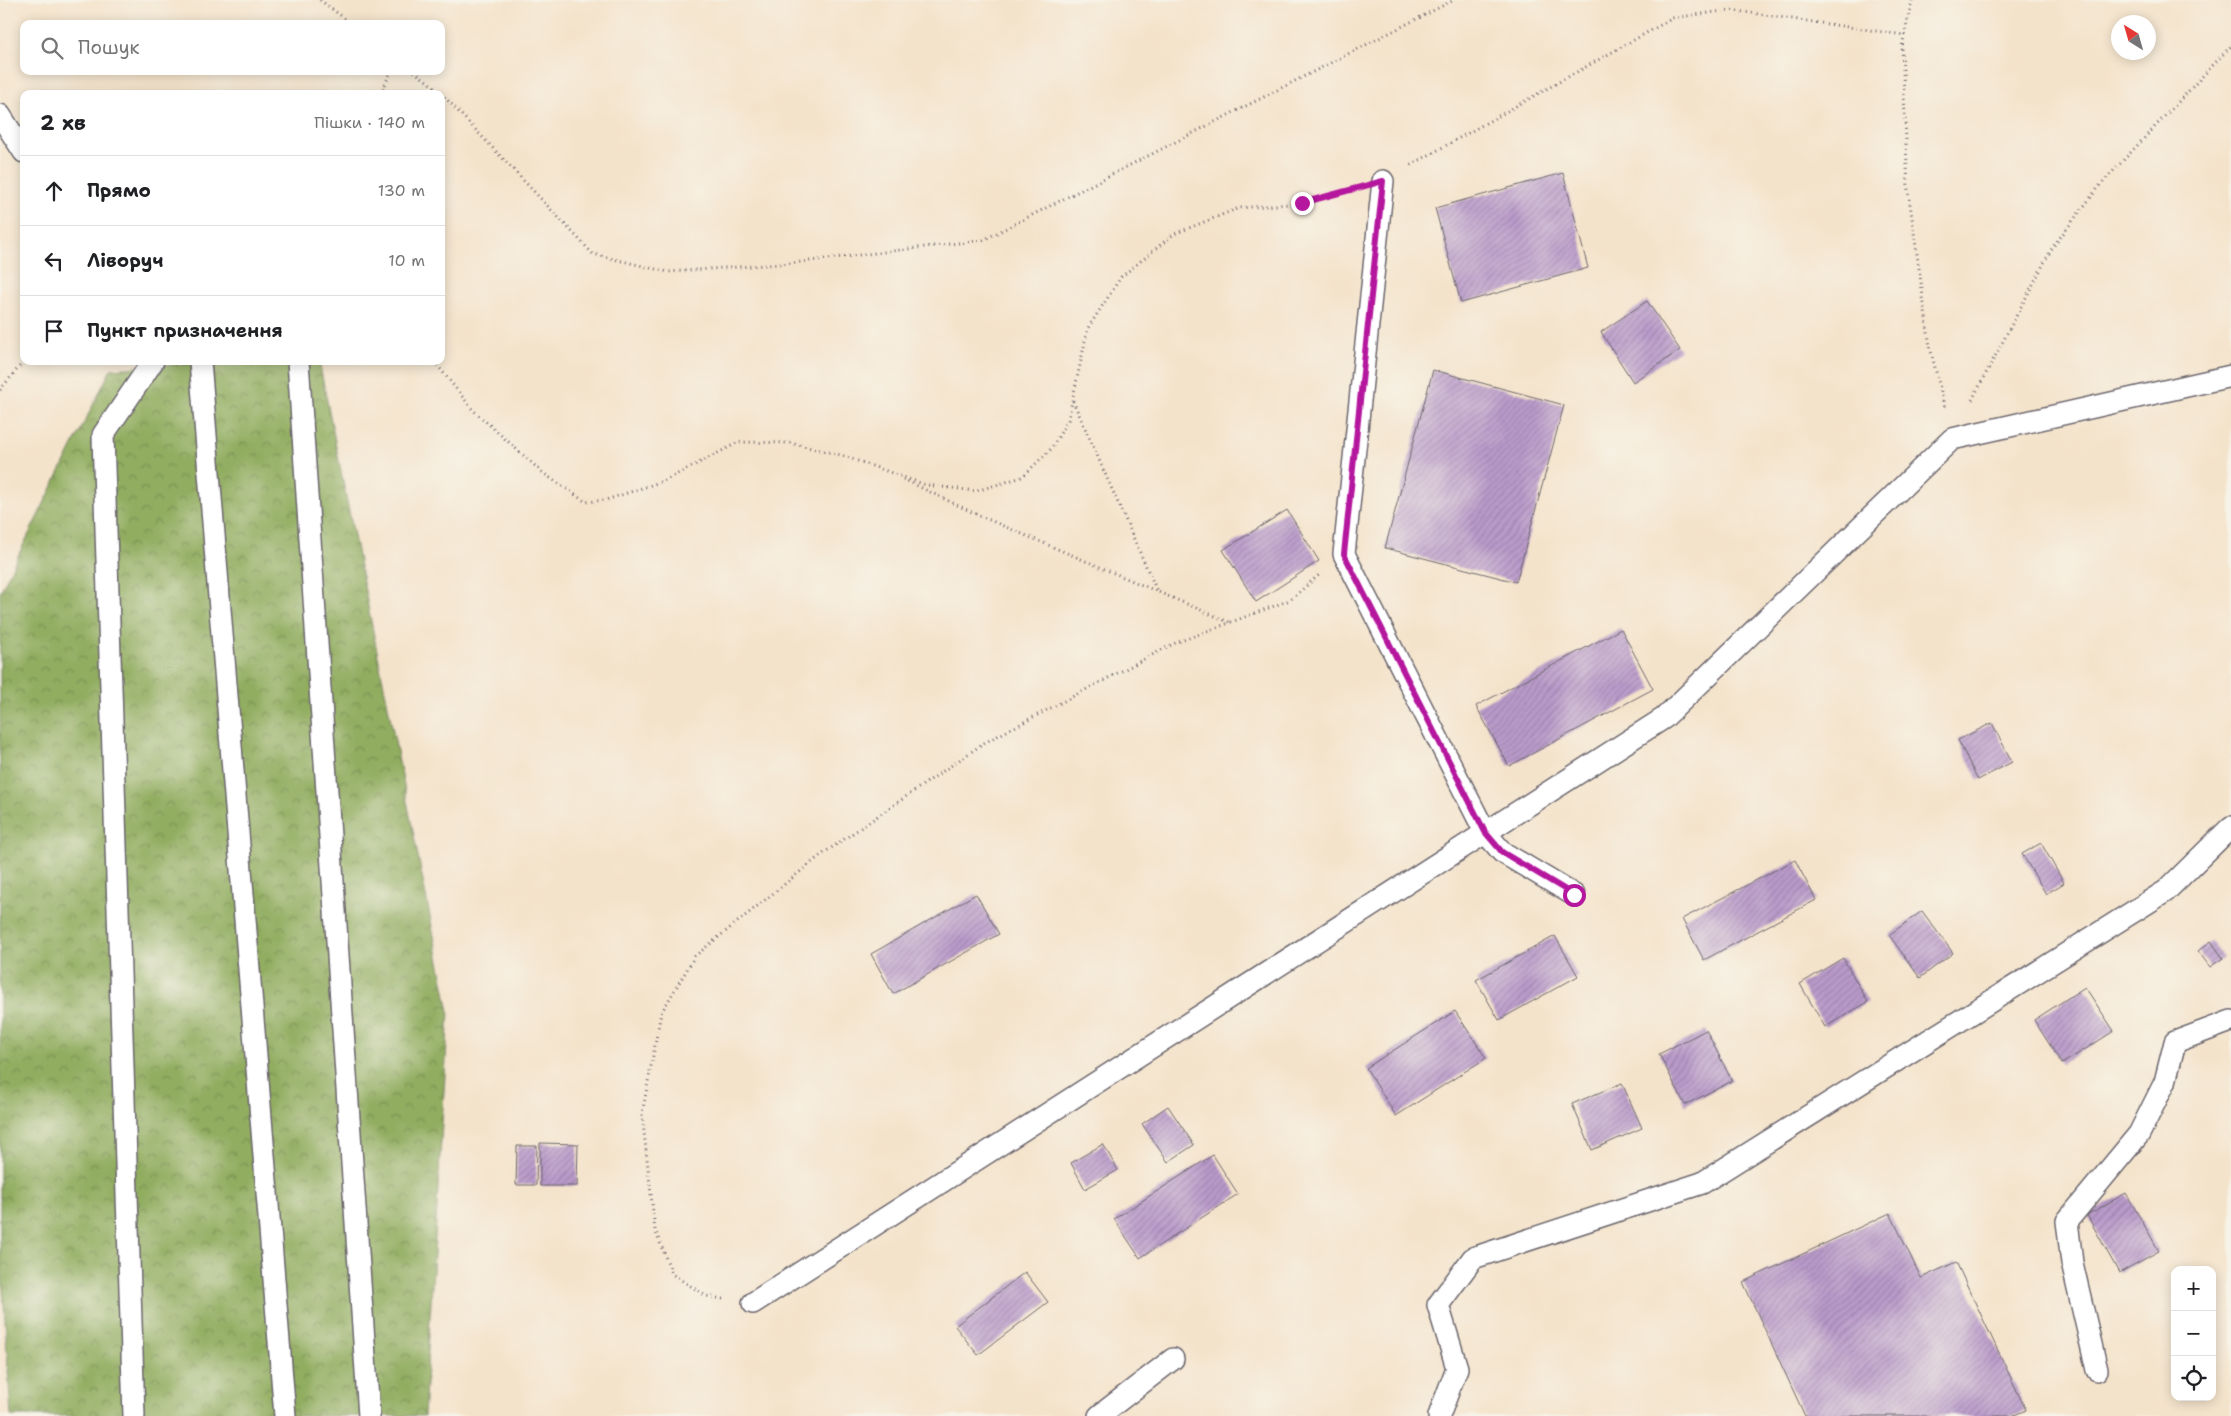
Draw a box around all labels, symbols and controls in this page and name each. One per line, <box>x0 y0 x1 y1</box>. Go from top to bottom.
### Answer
north arrow <box>2111 15 2156 60</box>
search box <box>20 20 445 75</box>
icon: search <box>38 34 66 62</box>
text: Пошук <box>78 35 140 60</box>
text: 2 хв <box>40 109 86 137</box>
text: Пішки · 140 m <box>314 112 425 133</box>
icon: ahead <box>40 177 68 205</box>
text: Прямо <box>87 178 151 203</box>
text: 130 m <box>378 180 425 201</box>
route end <box>1291 192 1314 215</box>
icon: left <box>40 247 68 275</box>
text: Ліворуч <box>87 248 163 273</box>
text: 10 m <box>388 250 425 271</box>
icon: arrive <box>40 317 68 345</box>
text: Пункт призначення <box>87 318 283 343</box>
route start <box>1563 884 1586 907</box>
map controls <box>2171 1266 2216 1401</box>
button: + <box>2171 1266 2216 1311</box>
button: − <box>2171 1311 2216 1356</box>
button: locate <box>2171 1356 2216 1401</box>

